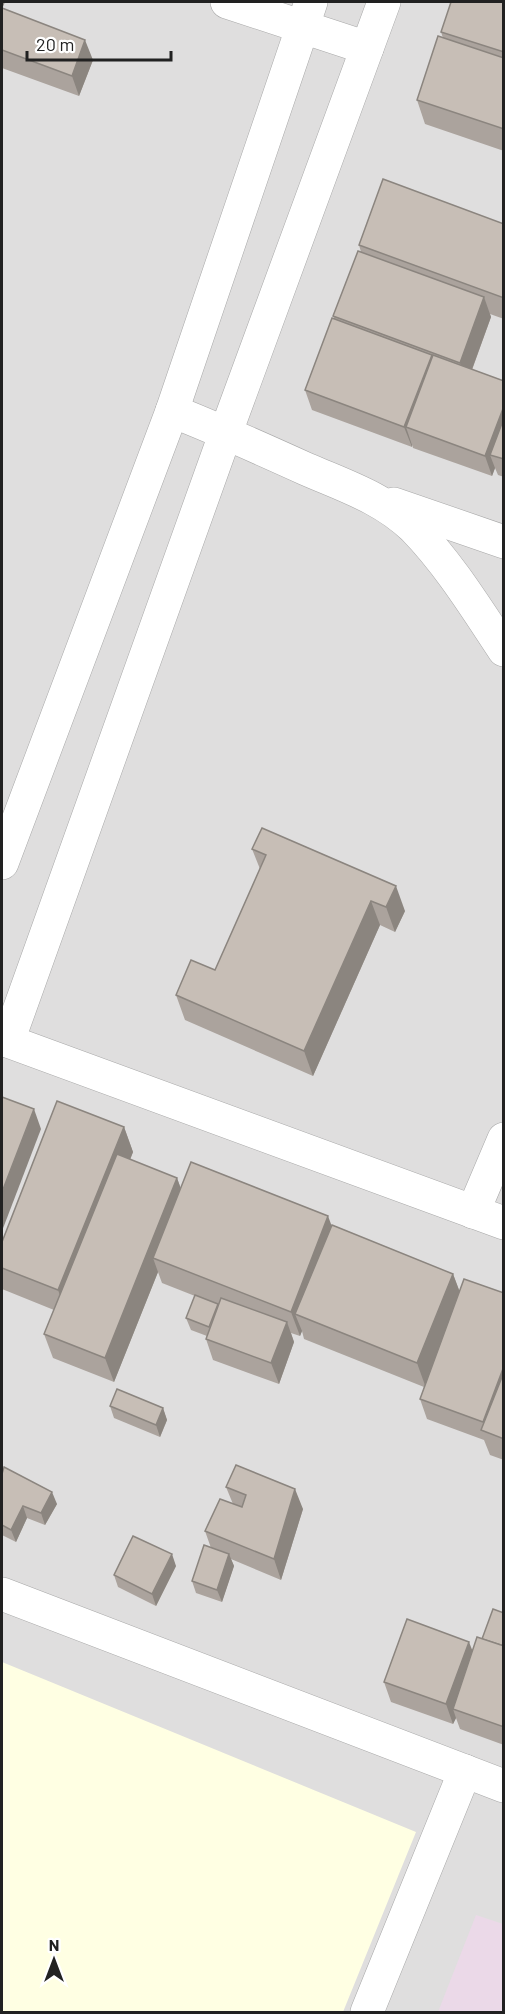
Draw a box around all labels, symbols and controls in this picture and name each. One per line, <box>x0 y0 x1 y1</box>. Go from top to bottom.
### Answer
scale bar <box>27 24 171 62</box>
text: 20 m <box>36 33 74 55</box>
north arrow <box>24 1930 84 1990</box>
text: N <box>49 1935 59 1954</box>

